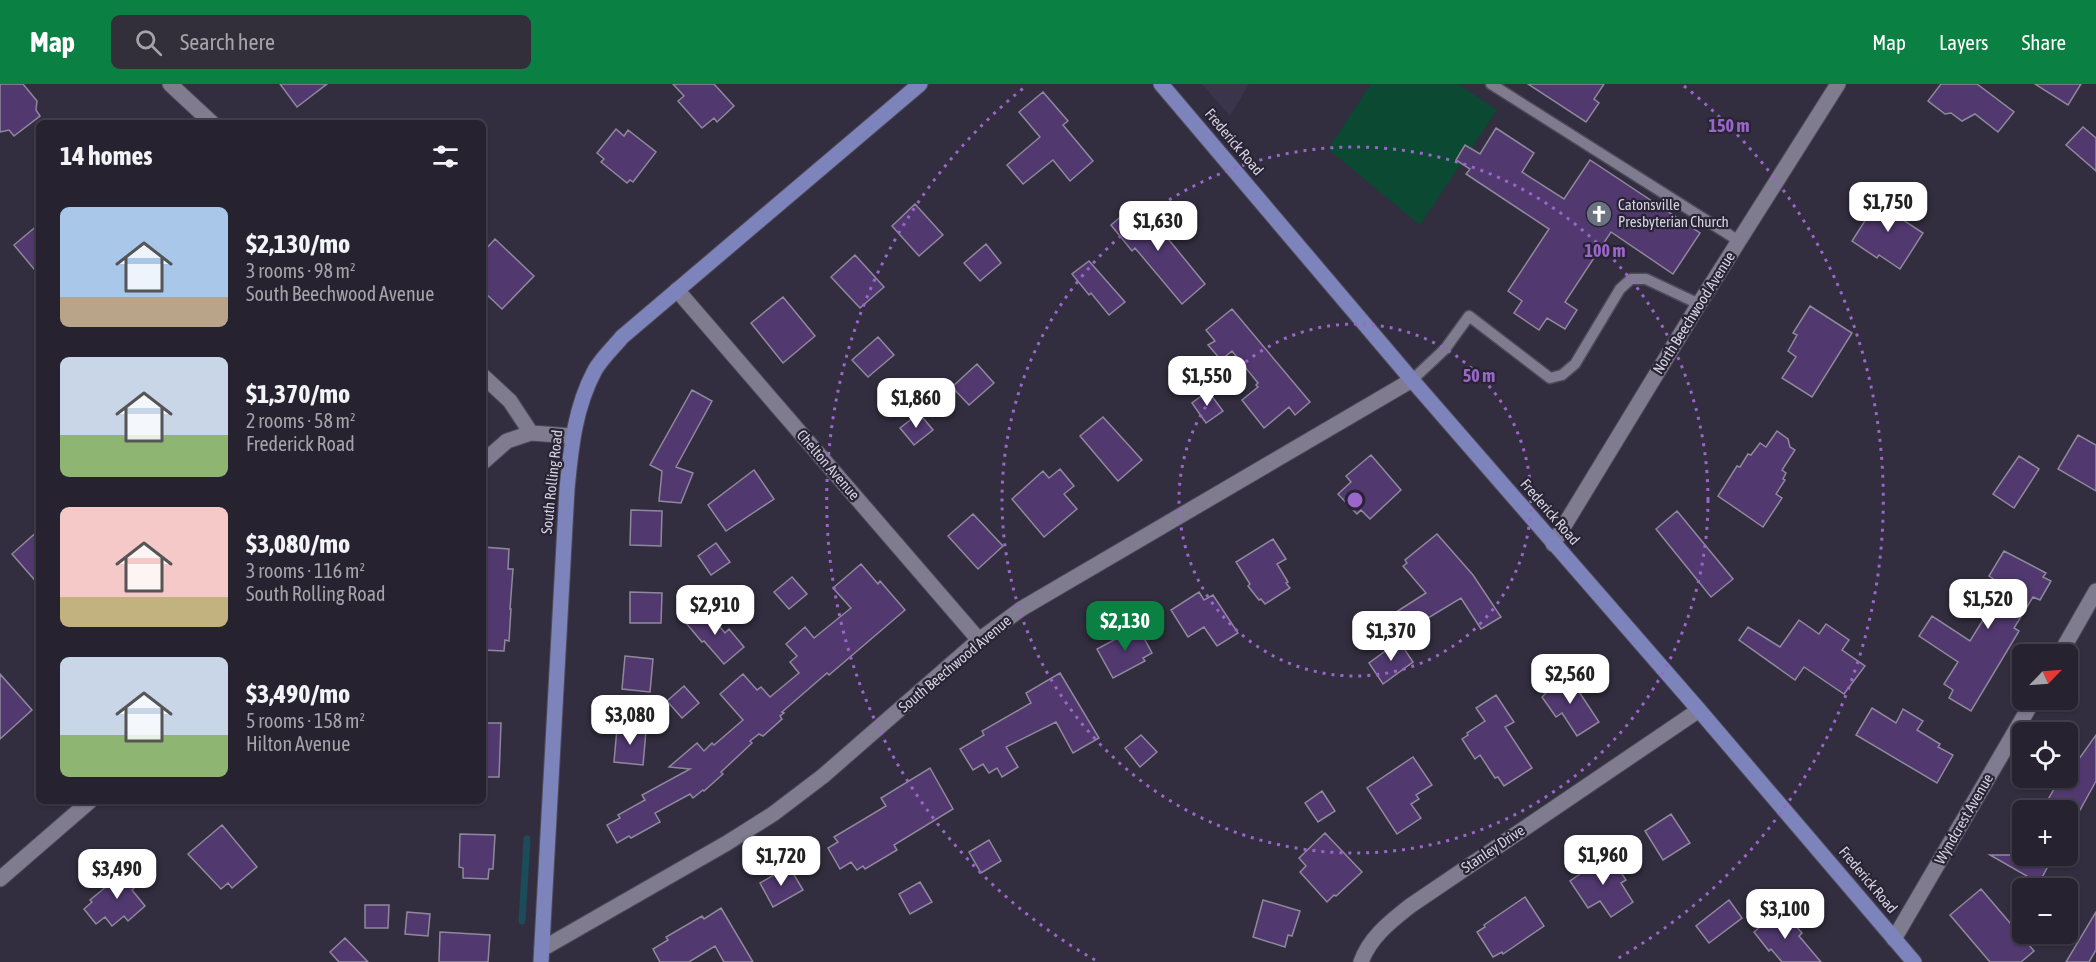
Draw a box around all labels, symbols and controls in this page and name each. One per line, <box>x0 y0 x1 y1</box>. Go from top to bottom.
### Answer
search box <box>111 15 531 69</box>
text: Map <box>30 26 75 58</box>
icon: search <box>132 26 165 59</box>
text: Search here <box>180 29 275 55</box>
text: Map <box>1872 30 1906 54</box>
text: Layers <box>1939 30 1989 54</box>
text: Share <box>2022 30 2066 54</box>
street label: Frederick Road <box>1202 105 1267 178</box>
text: 150 m <box>1709 115 1749 136</box>
icon: filters <box>429 140 462 173</box>
text: 14 homes <box>60 141 153 171</box>
pin: $1,750 <box>1839 182 1937 233</box>
text: $1,750 <box>1863 190 1913 213</box>
place label: Catonsville Presbyterian Church <box>1618 196 1729 230</box>
church icon: Catonsville Presbyterian Church <box>1584 199 1614 229</box>
pin: $1,630 <box>1109 201 1207 252</box>
text: $1,630 <box>1133 209 1183 232</box>
text: $2,130/mo <box>246 229 350 259</box>
icon: home <box>108 231 180 303</box>
text: 100 m <box>1585 240 1625 261</box>
street label: North Beechwood Avenue <box>1649 248 1738 377</box>
text: 3 rooms · 98 m² <box>246 259 356 282</box>
text: South Beechwood Avenue <box>246 282 434 305</box>
pin: $1,550 <box>1158 356 1256 407</box>
text: $1,550 <box>1182 364 1232 387</box>
text: 50 m <box>1463 365 1495 386</box>
pin: $1,860 <box>867 378 965 429</box>
text: $1,370/mo <box>246 379 350 409</box>
icon: home <box>108 381 180 453</box>
text: $1,860 <box>891 386 941 409</box>
text: 2 rooms · 58 m² <box>246 409 356 432</box>
street label: Chelton Avenue <box>793 426 863 503</box>
street label: South Rolling Road <box>538 429 565 535</box>
text: Frederick Road <box>246 432 355 455</box>
street label: Frederick Road <box>1517 475 1584 548</box>
centre of rings <box>1345 490 1365 510</box>
text: $3,080/mo <box>246 529 350 559</box>
icon: home <box>108 531 180 603</box>
text: 3 rooms · 116 m² <box>246 559 365 582</box>
pin: $1,520 <box>1939 579 2037 630</box>
text: South Rolling Road <box>246 582 385 605</box>
pin: $2,910 <box>666 585 764 636</box>
text: $1,520 <box>1963 587 2013 610</box>
text: $2,910 <box>690 593 740 616</box>
pin: $2,130 <box>1076 601 1174 652</box>
text: $2,130 <box>1100 609 1150 632</box>
pin: $1,370 <box>1342 611 1440 662</box>
street label: South Beechwood Avenue <box>895 612 1014 716</box>
text: $1,370 <box>1366 619 1416 642</box>
north arrow <box>2012 644 2078 710</box>
map controls <box>2012 644 2078 944</box>
pin: $2,560 <box>1521 654 1619 705</box>
text: $2,560 <box>1545 662 1595 685</box>
text: $3,490/mo <box>246 679 350 709</box>
icon: home <box>108 681 180 753</box>
pin: $3,080 <box>581 695 679 746</box>
text: $3,080 <box>605 703 655 726</box>
text: 5 rooms · 158 m² <box>246 709 365 732</box>
button: locate <box>2012 722 2078 788</box>
text: Hilton Avenue <box>246 732 350 755</box>
street label: Wyndcrest Avenue <box>1931 770 1996 867</box>
button: + <box>2012 800 2078 866</box>
street label: Stanley Drive <box>1458 821 1528 876</box>
pin: $1,960 <box>1554 835 1652 886</box>
pin: $1,720 <box>732 836 830 887</box>
text: $1,960 <box>1578 843 1628 866</box>
street label: Frederick Road <box>1836 843 1901 916</box>
text: $1,720 <box>756 844 806 867</box>
pin: $3,490 <box>68 849 166 900</box>
text: $3,490 <box>92 857 142 880</box>
button: − <box>2012 878 2078 944</box>
pin: $3,100 <box>1736 889 1834 940</box>
text: $3,100 <box>1760 897 1810 920</box>

